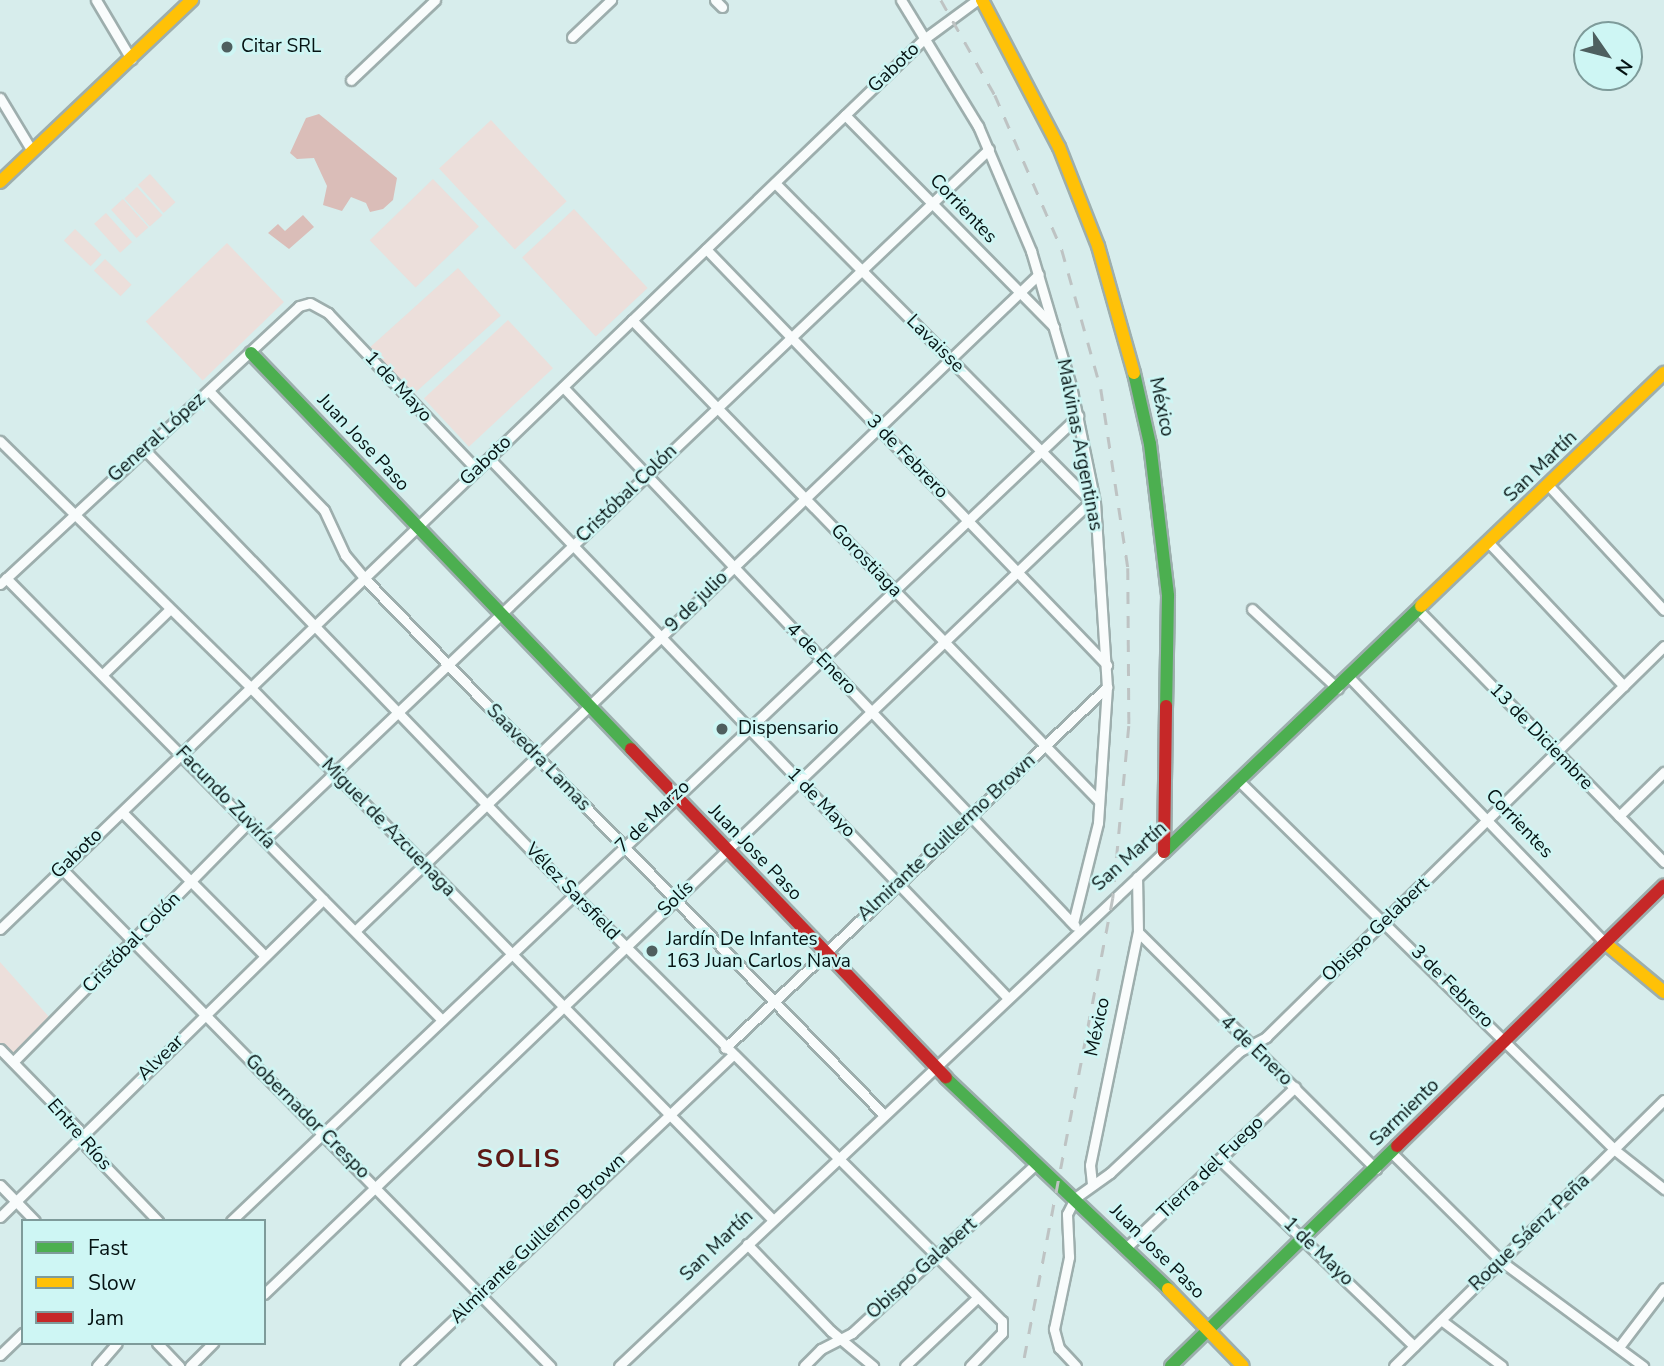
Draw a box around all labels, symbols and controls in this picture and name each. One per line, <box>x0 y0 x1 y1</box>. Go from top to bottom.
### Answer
north arrow <box>1573 21 1643 91</box>
place label: Citar SRL <box>241 36 321 58</box>
street label: Gaboto <box>864 38 924 98</box>
marker: Citar SRL <box>219 39 235 55</box>
text: N <box>1609 54 1638 80</box>
street label: Corrientes <box>924 170 1002 248</box>
street label: Lavaisse <box>901 310 969 378</box>
street label: 1 de Mayo <box>359 347 437 427</box>
street label: Malvinas Argentinas <box>1051 357 1107 533</box>
street label: México <box>1144 375 1178 439</box>
street label: General López <box>104 388 210 488</box>
street label: Juan Jose Paso <box>312 390 414 496</box>
street label: 3 de Febrero <box>861 410 953 504</box>
street label: San Martín <box>1500 427 1582 507</box>
street label: Gaboto <box>456 431 516 491</box>
street label: Cristóbal Colón <box>572 440 682 548</box>
street label: Gorostiaga <box>826 520 906 602</box>
street label: 9 de julio <box>661 567 733 637</box>
street label: 4 de Enero <box>781 618 861 700</box>
street label: 13 de Diciembre <box>1484 679 1598 795</box>
street label: Saavedra Lamas <box>481 700 595 816</box>
place label: Dispensario <box>738 718 839 740</box>
marker: Dispensario <box>712 719 732 739</box>
street label: Facundo Zuviría <box>170 742 280 854</box>
street label: Almirante Guillermo Brown <box>853 750 1041 926</box>
street label: Miguel de Azcuenaga <box>316 754 460 902</box>
street label: 1 de Mayo <box>782 763 860 843</box>
street label: 7 de Marzo <box>611 776 695 858</box>
street label: Corrientes <box>1480 785 1558 863</box>
street label: Juan Jose Paso <box>703 800 807 906</box>
street label: San Martín <box>1088 817 1172 897</box>
street label: Gaboto <box>47 824 107 884</box>
street label: Vélez Sarsfield <box>520 839 624 945</box>
street label: Obispo Gelabert <box>1318 873 1434 987</box>
street label: Solís <box>653 876 699 922</box>
street label: Cristóbal Colón <box>78 888 186 998</box>
place label: Jardín De Infantes 163 Juan Carlos Nava <box>666 929 851 973</box>
street label: 3 de Febrero <box>1406 941 1498 1033</box>
marker: Jardín De Infantes 163 Juan Carlos Nava <box>644 943 660 959</box>
street label: México <box>1081 995 1115 1059</box>
street label: 4 de Enero <box>1215 1011 1297 1091</box>
street label: Alvear <box>133 1030 189 1086</box>
street label: Gobernador Crespo <box>240 1050 374 1184</box>
street label: Sarmiento <box>1366 1074 1444 1152</box>
street label: Entre Ríos <box>42 1095 116 1175</box>
street label: Tierra del Fuego <box>1153 1112 1269 1224</box>
district label: SOLIS <box>477 1143 561 1175</box>
street label: Almirante Guillermo Brown <box>446 1149 630 1329</box>
street label: Roque Sáenz Peña <box>1465 1170 1595 1296</box>
street label: Juan Jose Paso <box>1105 1200 1209 1304</box>
street label: San Martín <box>676 1206 758 1286</box>
street label: 1 de Mayo <box>1278 1213 1358 1291</box>
street label: Obispo Galabert <box>862 1214 982 1324</box>
legend <box>21 1219 266 1345</box>
text: Fast <box>88 1234 128 1262</box>
text: Slow <box>88 1269 136 1297</box>
text: Jam <box>88 1304 124 1332</box>

